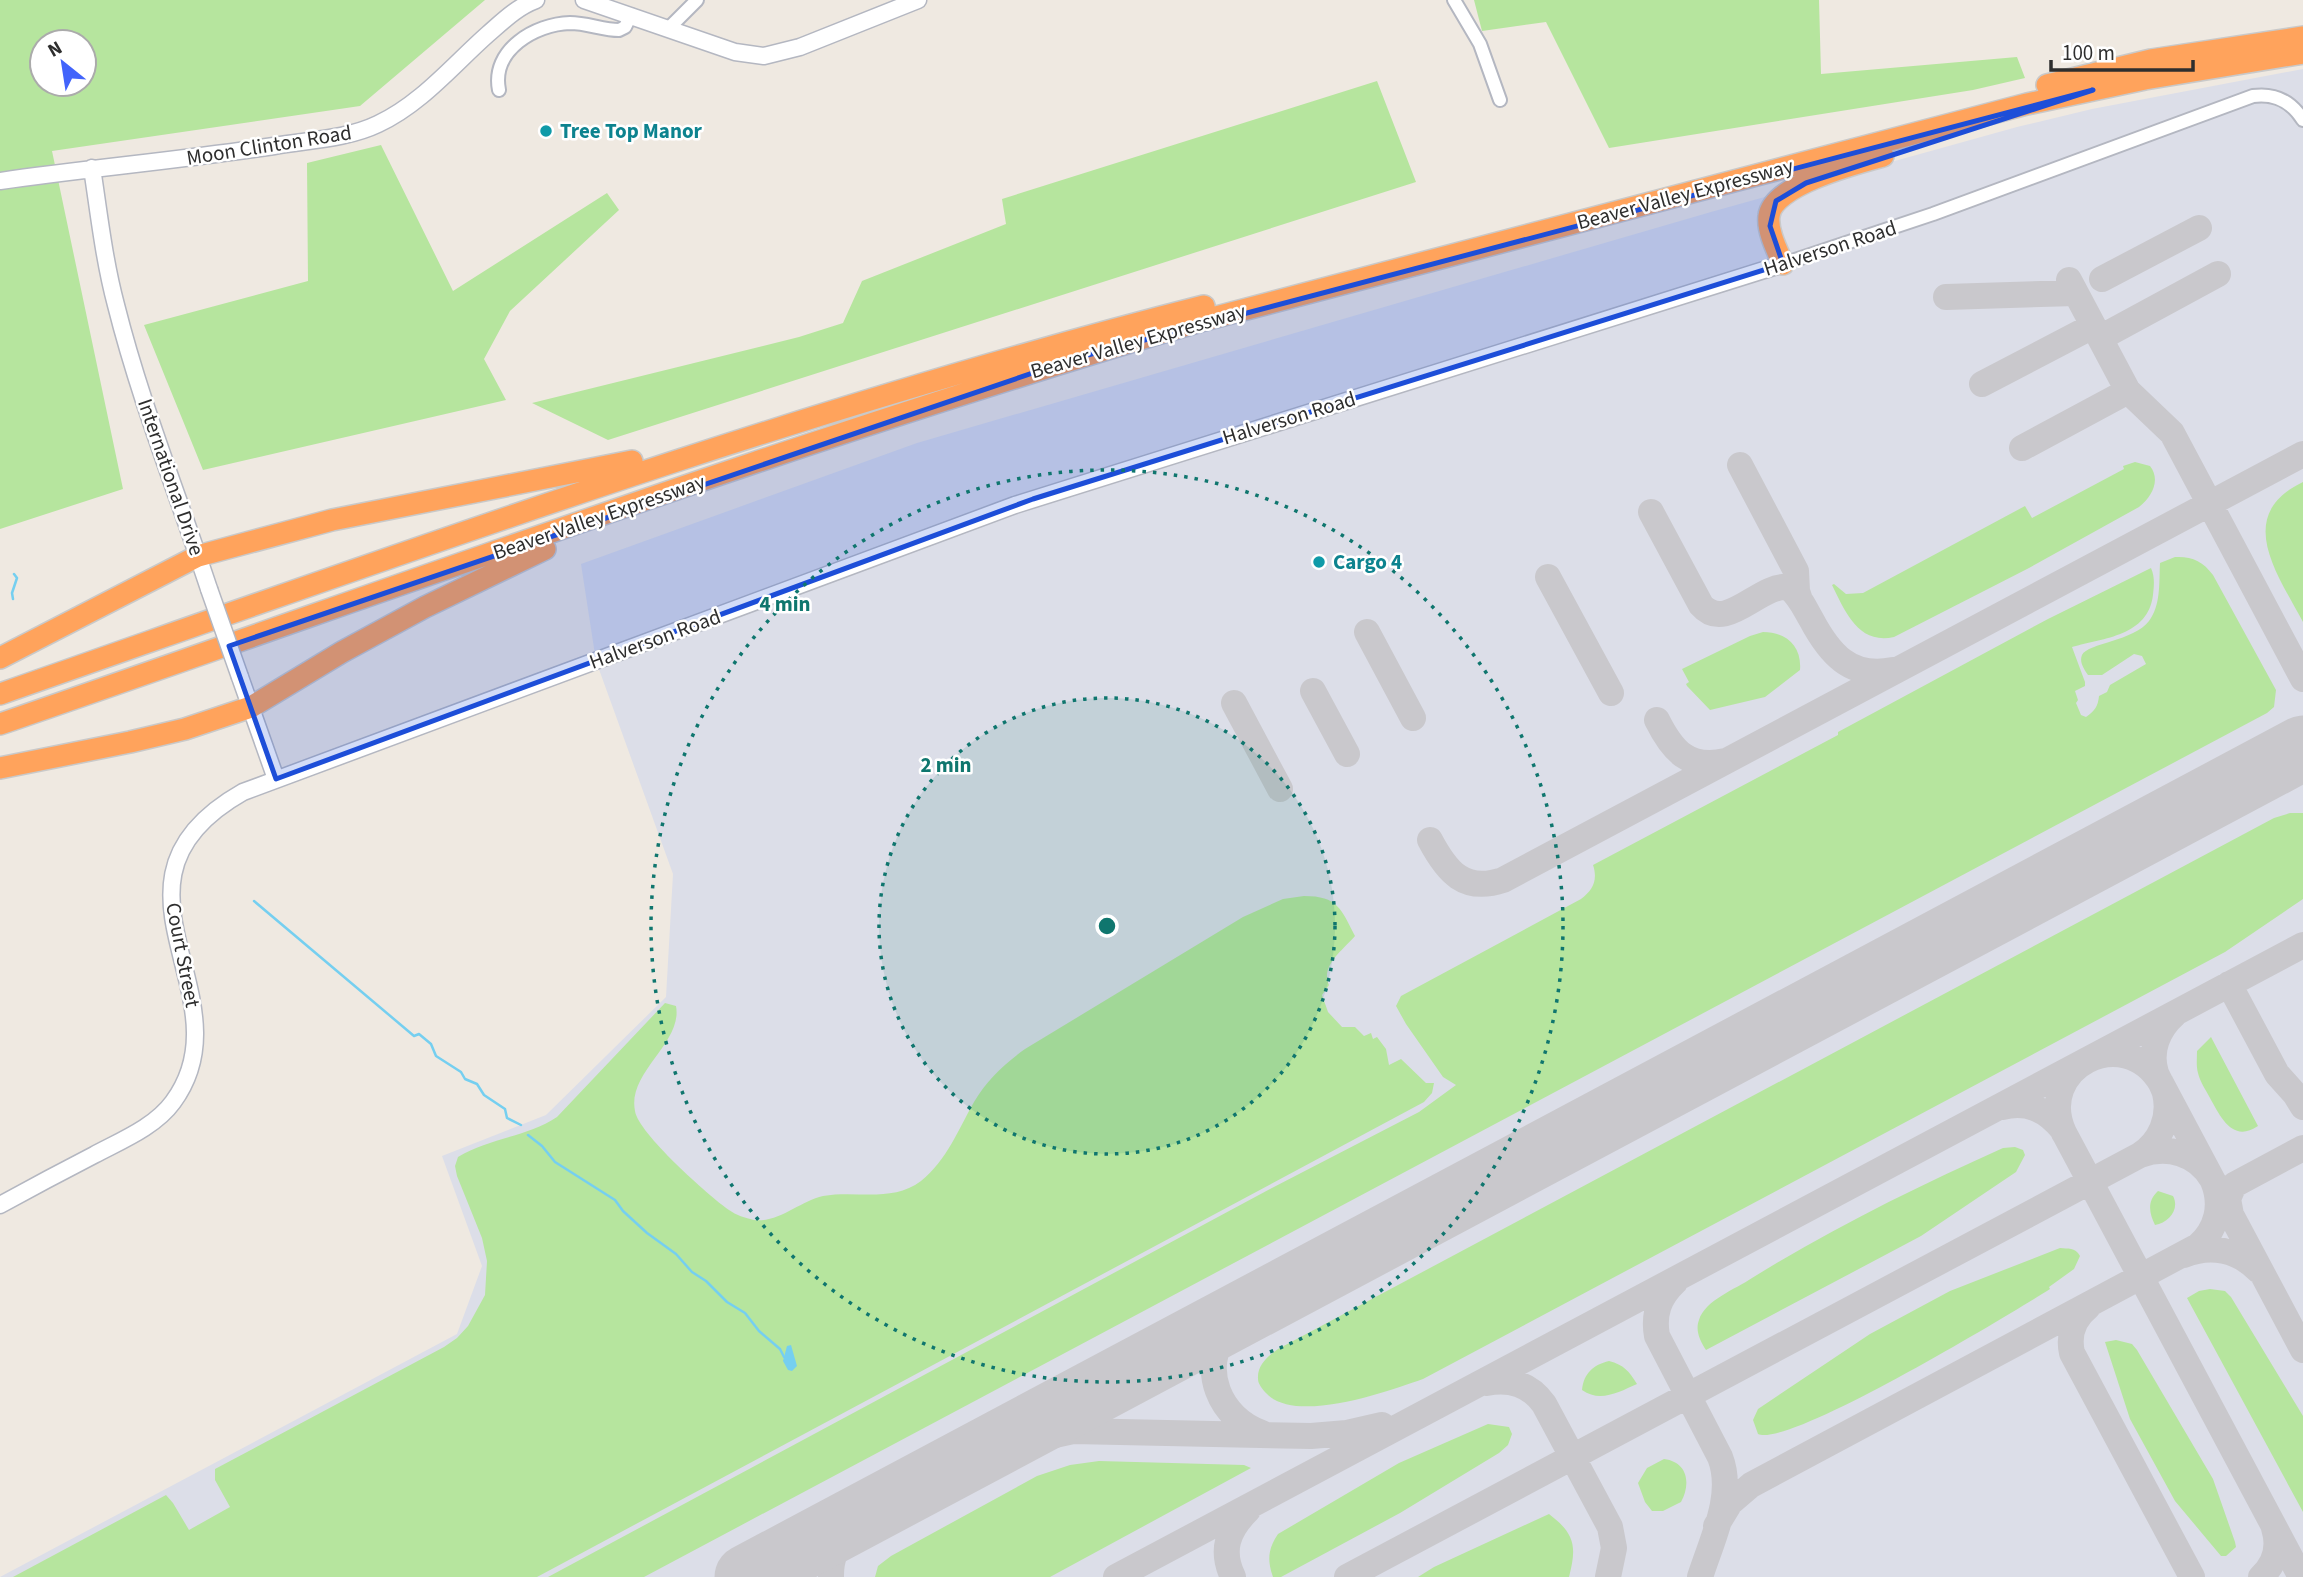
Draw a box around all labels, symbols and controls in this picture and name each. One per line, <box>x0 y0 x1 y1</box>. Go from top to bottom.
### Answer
north arrow <box>28 28 98 98</box>
scale bar <box>2051 28 2193 72</box>
text: N <box>43 35 67 64</box>
text: 100 m <box>2062 38 2115 68</box>
place label: Tree Top Manor <box>560 116 703 146</box>
street label: Moon Clinton Road <box>184 117 354 173</box>
marker: Tree Top Manor <box>538 123 554 139</box>
street label: Beaver Valley Expressway <box>1574 151 1797 237</box>
street label: Halverson Road <box>1760 212 1900 284</box>
street label: Beaver Valley Expressway <box>1027 296 1249 386</box>
street label: Halverson Road <box>1219 383 1359 453</box>
street label: International Drive <box>130 395 212 559</box>
street label: Beaver Valley Expressway <box>489 467 709 567</box>
place label: Cargo 4 <box>1333 547 1402 577</box>
marker: Cargo 4 <box>1311 554 1327 570</box>
text: 4 min <box>759 589 811 619</box>
street label: Halverson Road <box>585 601 725 677</box>
text: 2 min <box>920 750 972 780</box>
street label: Court Street <box>158 900 208 1010</box>
centre of rings <box>1095 914 1119 938</box>

